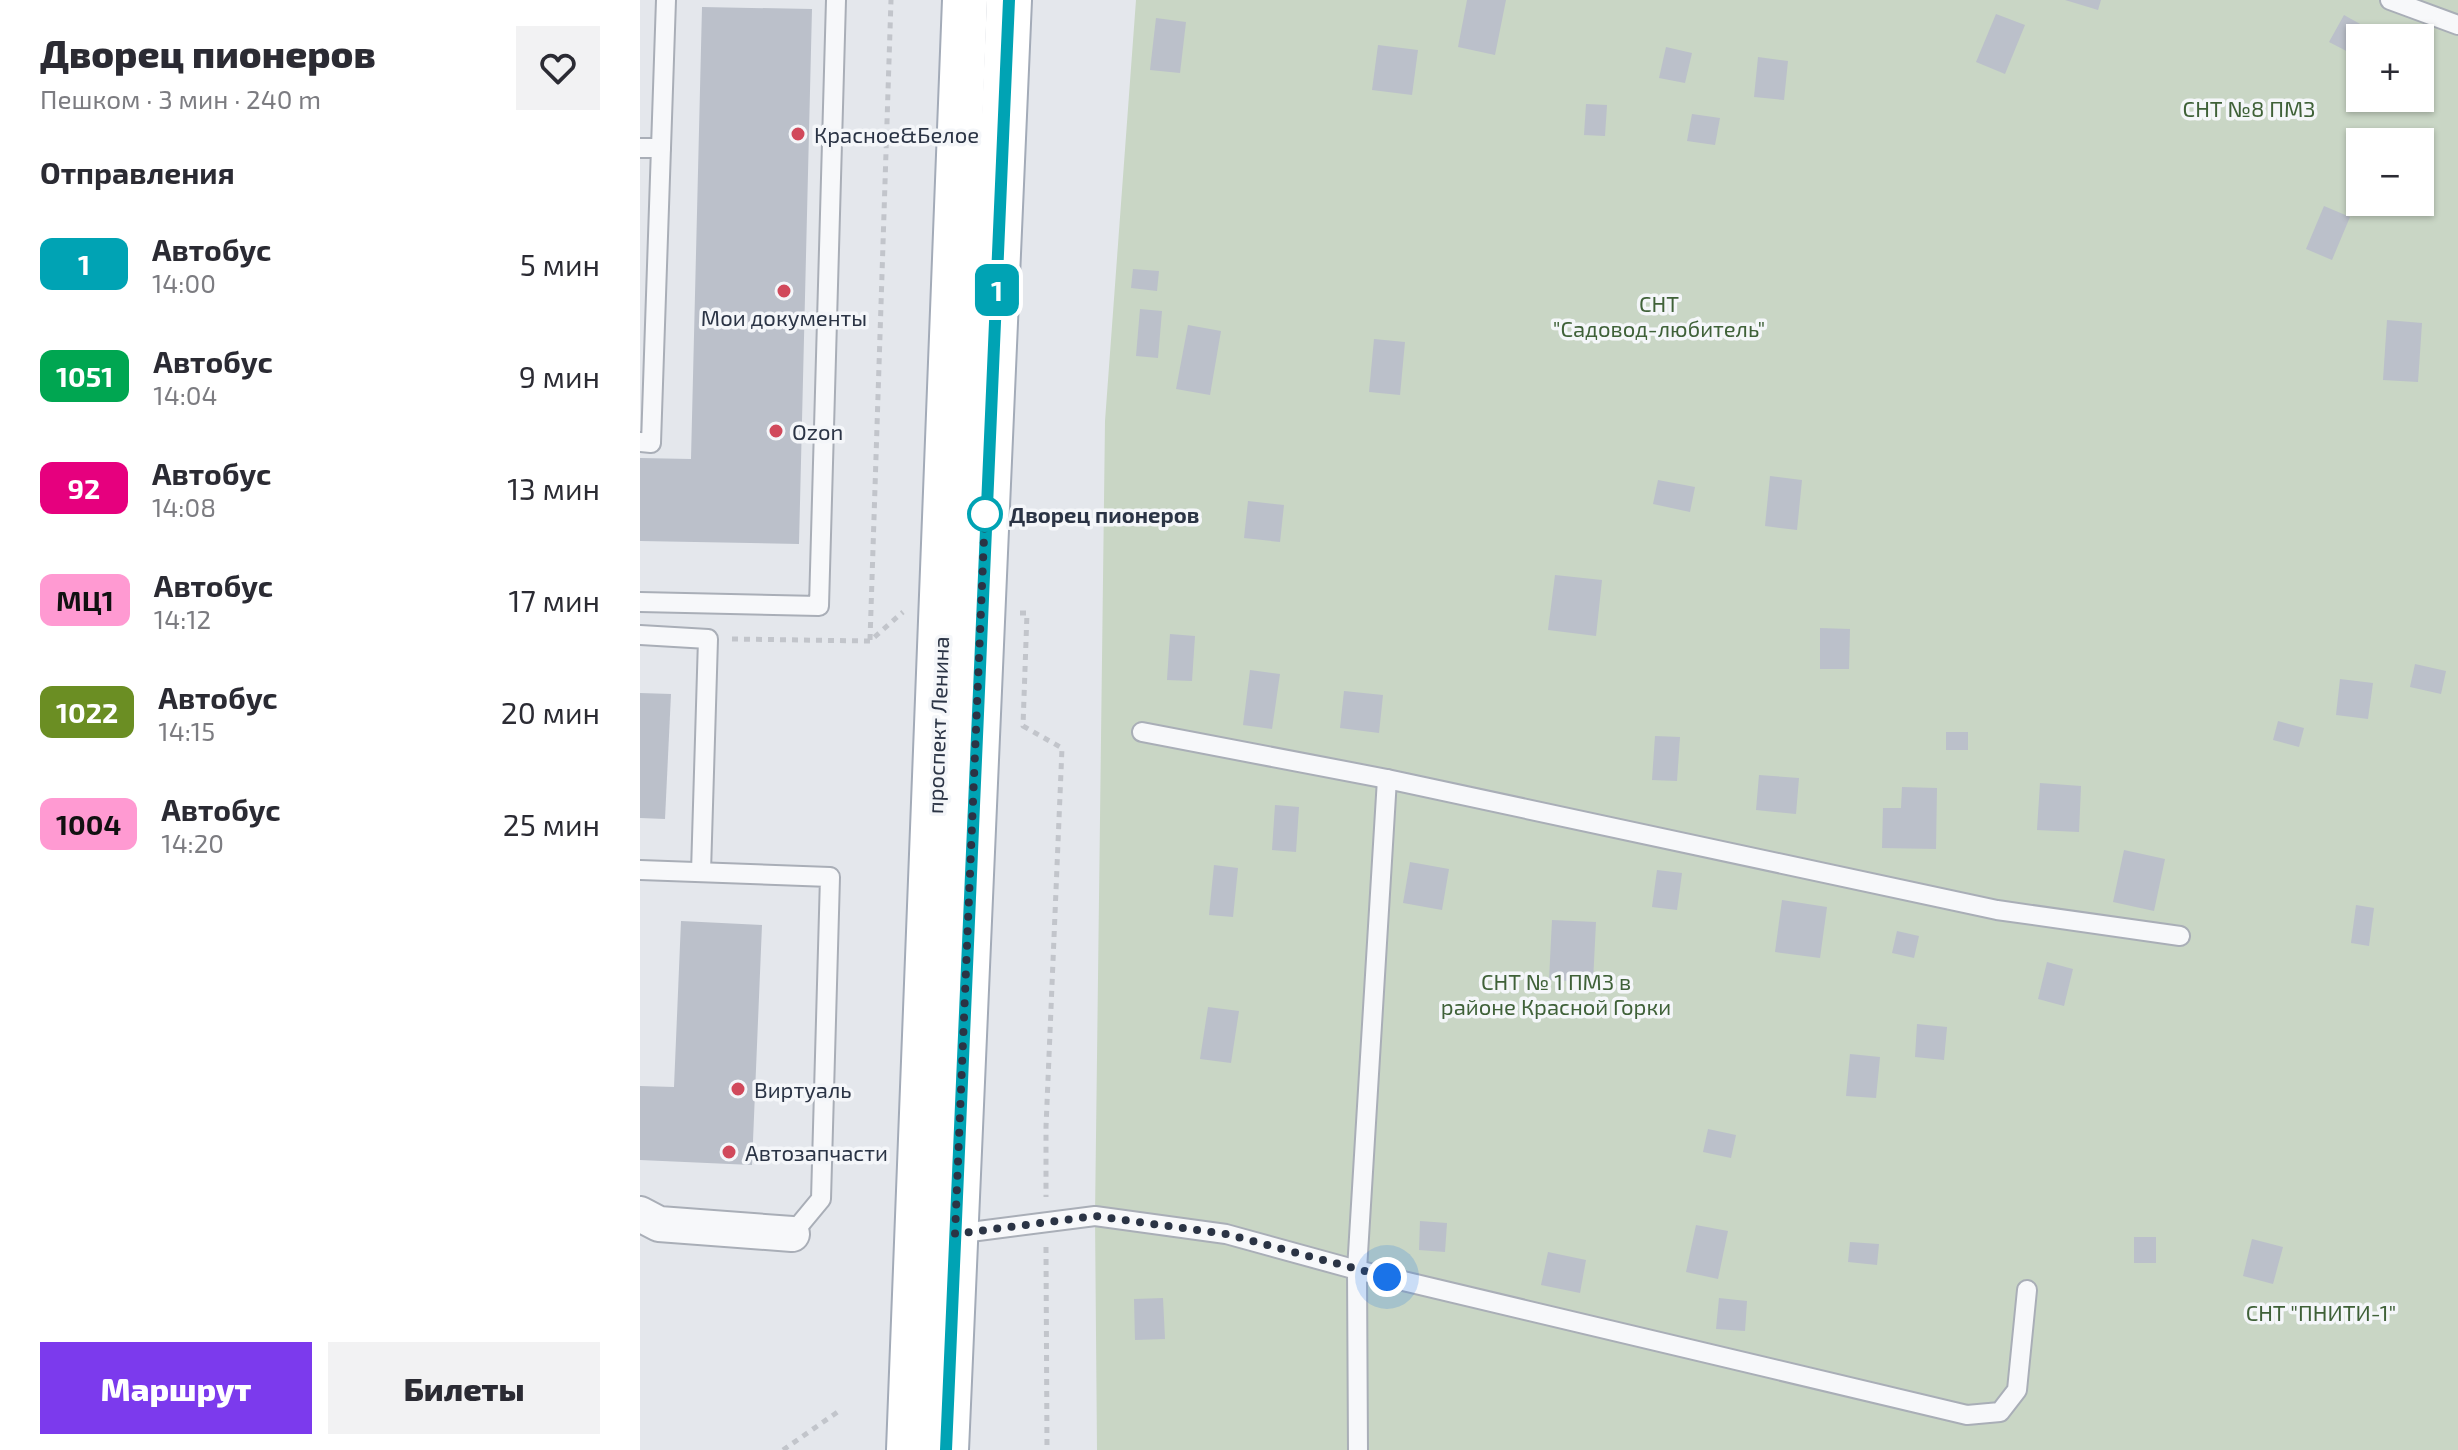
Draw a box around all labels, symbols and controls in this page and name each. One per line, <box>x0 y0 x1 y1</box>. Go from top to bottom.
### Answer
map controls <box>2346 24 2434 216</box>
button: + <box>2346 24 2434 112</box>
button: heart <box>516 26 600 110</box>
text: Дворец пионеров <box>40 30 376 76</box>
text: Пешком · 3 мин · 240 m <box>40 83 321 114</box>
park label: СНТ №8 ПМЗ <box>2183 95 2315 121</box>
place label: Красное&Белое <box>814 121 979 147</box>
marker: Красное&Белое <box>789 125 807 143</box>
button: − <box>2346 128 2434 216</box>
text: Отправления <box>40 154 235 190</box>
text: Автобус <box>152 231 271 267</box>
text: 5 мин <box>520 246 600 282</box>
text: 1 <box>78 247 90 281</box>
line badge: 1 <box>971 264 1023 316</box>
text: 14:00 <box>152 267 216 298</box>
text: 1 <box>991 273 1003 307</box>
marker: Мои документы <box>775 282 793 300</box>
park label: СНТ "Садовод-любитель" <box>1553 290 1765 341</box>
place label: Мои документы <box>701 304 867 331</box>
text: Автобус <box>153 343 273 379</box>
text: 9 мин <box>519 358 600 394</box>
text: 1051 <box>56 359 113 393</box>
text: 14:04 <box>153 379 217 410</box>
place label: Ozon <box>792 418 843 444</box>
marker: Ozon <box>767 422 785 440</box>
text: Автобус <box>152 455 271 491</box>
text: 13 мин <box>507 470 600 506</box>
text: 92 <box>68 471 100 505</box>
text: 14:08 <box>152 491 216 522</box>
marker: Дворец пионеров <box>968 497 1002 531</box>
place label: Дворец пионеров <box>1009 501 1199 527</box>
text: Автобус <box>154 567 273 603</box>
text: 17 мин <box>509 582 600 618</box>
text: МЦ1 <box>56 583 114 617</box>
text: 14:12 <box>154 603 211 634</box>
street label: проспект Ленина <box>921 636 953 814</box>
text: Автобус <box>158 679 278 715</box>
text: 20 мин <box>501 694 600 730</box>
text: 1022 <box>56 695 118 729</box>
text: 14:15 <box>158 715 215 746</box>
text: Автобус <box>161 791 281 827</box>
text: 25 мин <box>503 806 600 842</box>
text: 1004 <box>56 807 121 841</box>
text: 14:20 <box>161 827 224 858</box>
park label: СНТ № 1 ПМЗ в районе Красной Горки <box>1441 968 1671 1019</box>
place label: Виртуаль <box>754 1076 852 1103</box>
marker: Виртуаль <box>729 1080 747 1098</box>
place label: Автозапчасти <box>745 1139 888 1165</box>
marker: Автозапчасти <box>720 1143 738 1161</box>
your location <box>1367 1257 1407 1297</box>
park label: СНТ "ПНИТИ-1" <box>2246 1299 2396 1325</box>
button: Маршрут <box>40 1342 312 1434</box>
button: Билеты <box>328 1342 600 1434</box>

